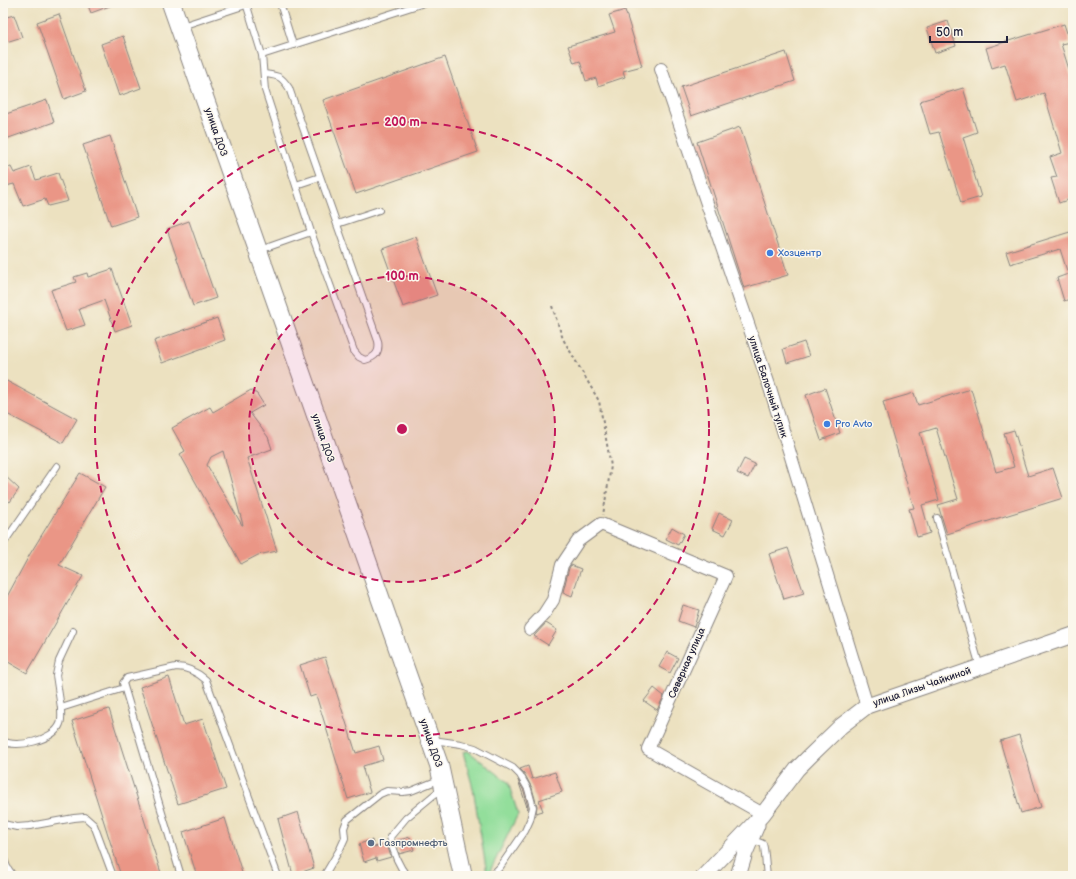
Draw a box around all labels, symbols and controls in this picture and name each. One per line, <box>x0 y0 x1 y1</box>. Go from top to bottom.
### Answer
scale bar <box>930 18 1007 44</box>
text: 50 m <box>936 25 963 40</box>
street label: улица ДОЗ <box>202 106 230 158</box>
text: 200 m <box>384 115 420 130</box>
place label: Хозцентр <box>778 247 822 259</box>
marker: Хозцентр <box>765 248 775 258</box>
text: 100 m <box>385 269 419 284</box>
street label: улица Балочный тупик <box>746 335 790 440</box>
street label: улица ДОЗ <box>309 412 337 464</box>
place label: Pro Аvto <box>835 418 873 430</box>
marker: Pro Аvto <box>822 419 832 429</box>
centre of rings <box>395 422 409 436</box>
street label: Северная улица <box>666 626 708 700</box>
street label: улица Лизы Чайкиной <box>871 665 973 709</box>
street label: улица ДОЗ <box>417 717 445 769</box>
place label: Газпромнефть <box>379 837 448 849</box>
marker: Газпромнефть <box>366 838 376 848</box>

